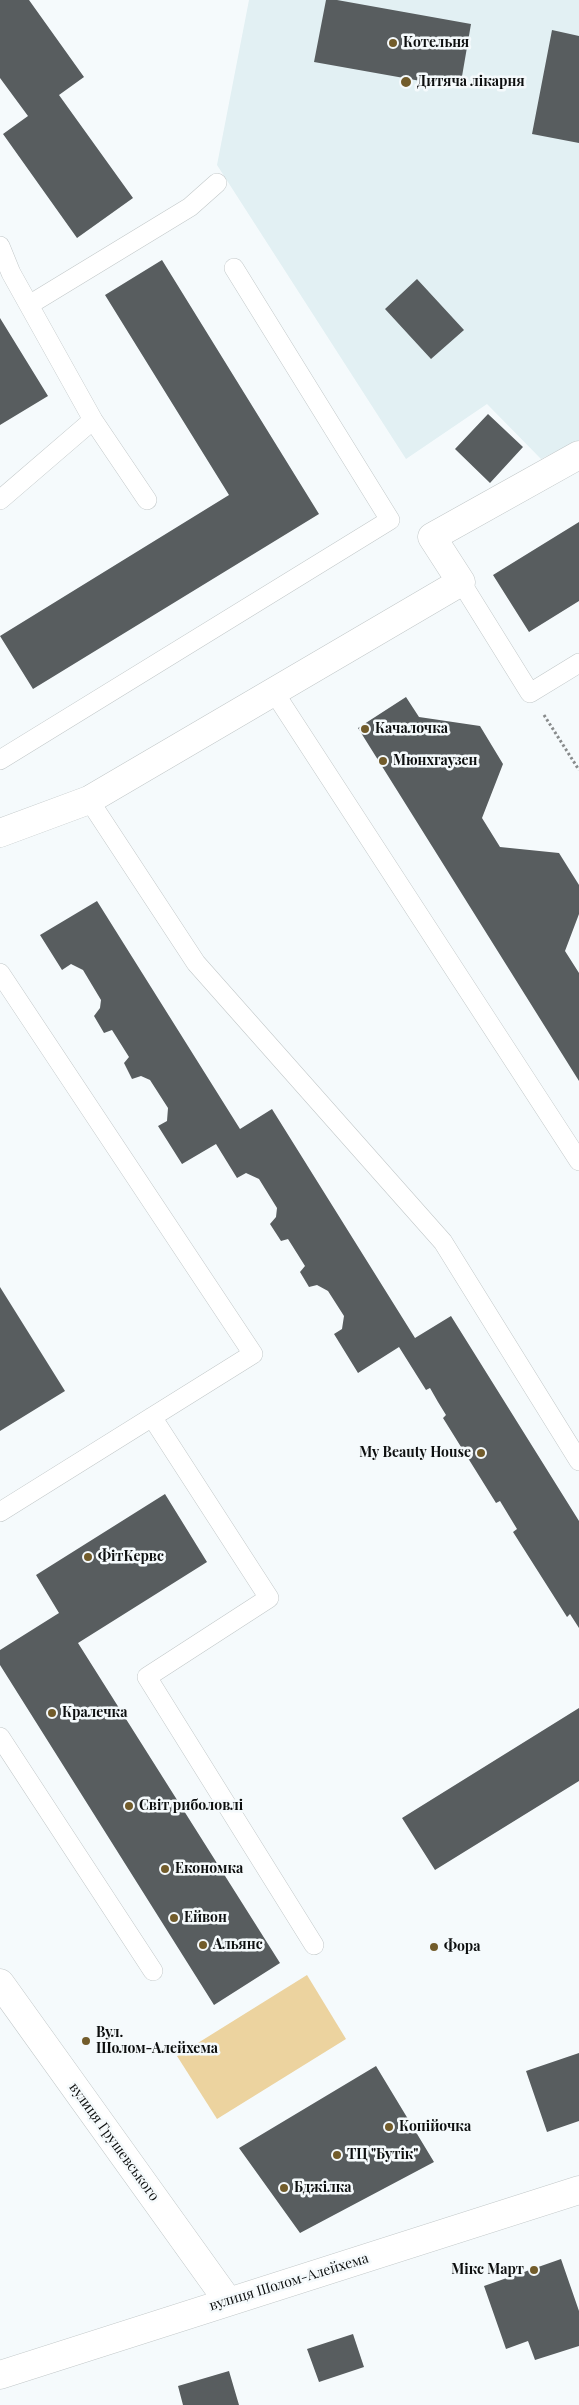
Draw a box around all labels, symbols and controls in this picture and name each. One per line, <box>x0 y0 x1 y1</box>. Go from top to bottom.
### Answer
place label: Котельня <box>403 35 469 51</box>
marker: Котельня <box>387 37 399 49</box>
place label: Дитяча лікарня <box>417 74 525 90</box>
marker: Дитяча лікарня <box>399 75 413 89</box>
place label: Качалочка <box>375 721 448 737</box>
marker: Качалочка <box>359 723 371 735</box>
place label: Мюнхгаузен <box>393 753 478 769</box>
marker: Мюнхгаузен <box>377 755 389 767</box>
place label: My Beauty House <box>359 1445 471 1461</box>
marker: My Beauty House <box>475 1447 487 1459</box>
place label: ФітКервс <box>98 1549 164 1565</box>
marker: ФітКервс <box>82 1551 94 1563</box>
place label: Кралечка <box>62 1705 127 1721</box>
marker: Кралечка <box>46 1707 58 1719</box>
place label: Світ риболовлі <box>139 1798 243 1814</box>
marker: Світ риболовлі <box>123 1800 135 1812</box>
place label: Економка <box>175 1861 243 1877</box>
marker: Економка <box>159 1863 171 1875</box>
place label: Ейвон <box>184 1910 227 1926</box>
marker: Ейвон <box>168 1912 180 1924</box>
place label: Альянс <box>213 1937 263 1953</box>
marker: Альянс <box>197 1939 209 1951</box>
place label: Фора <box>444 1939 480 1955</box>
marker: Фора <box>428 1941 440 1953</box>
place label: Вул. Шолом-Алейхема <box>96 2025 218 2058</box>
marker: Вул. Шолом-Алейхема <box>80 2035 92 2047</box>
street label: вулиця Грушевського <box>65 2080 163 2204</box>
place label: Копійочка <box>399 2119 471 2135</box>
marker: Копійочка <box>383 2121 395 2133</box>
place label: ТЦ "Бутік" <box>347 2147 419 2163</box>
marker: ТЦ "Бутік" <box>331 2149 343 2161</box>
place label: Бджілка <box>294 2180 352 2196</box>
marker: Бджілка <box>278 2182 290 2194</box>
street label: вулиця Шолом-Алейхема <box>207 2250 371 2314</box>
place label: Мікс Март <box>451 2262 524 2278</box>
marker: Мікс Март <box>528 2264 540 2276</box>

